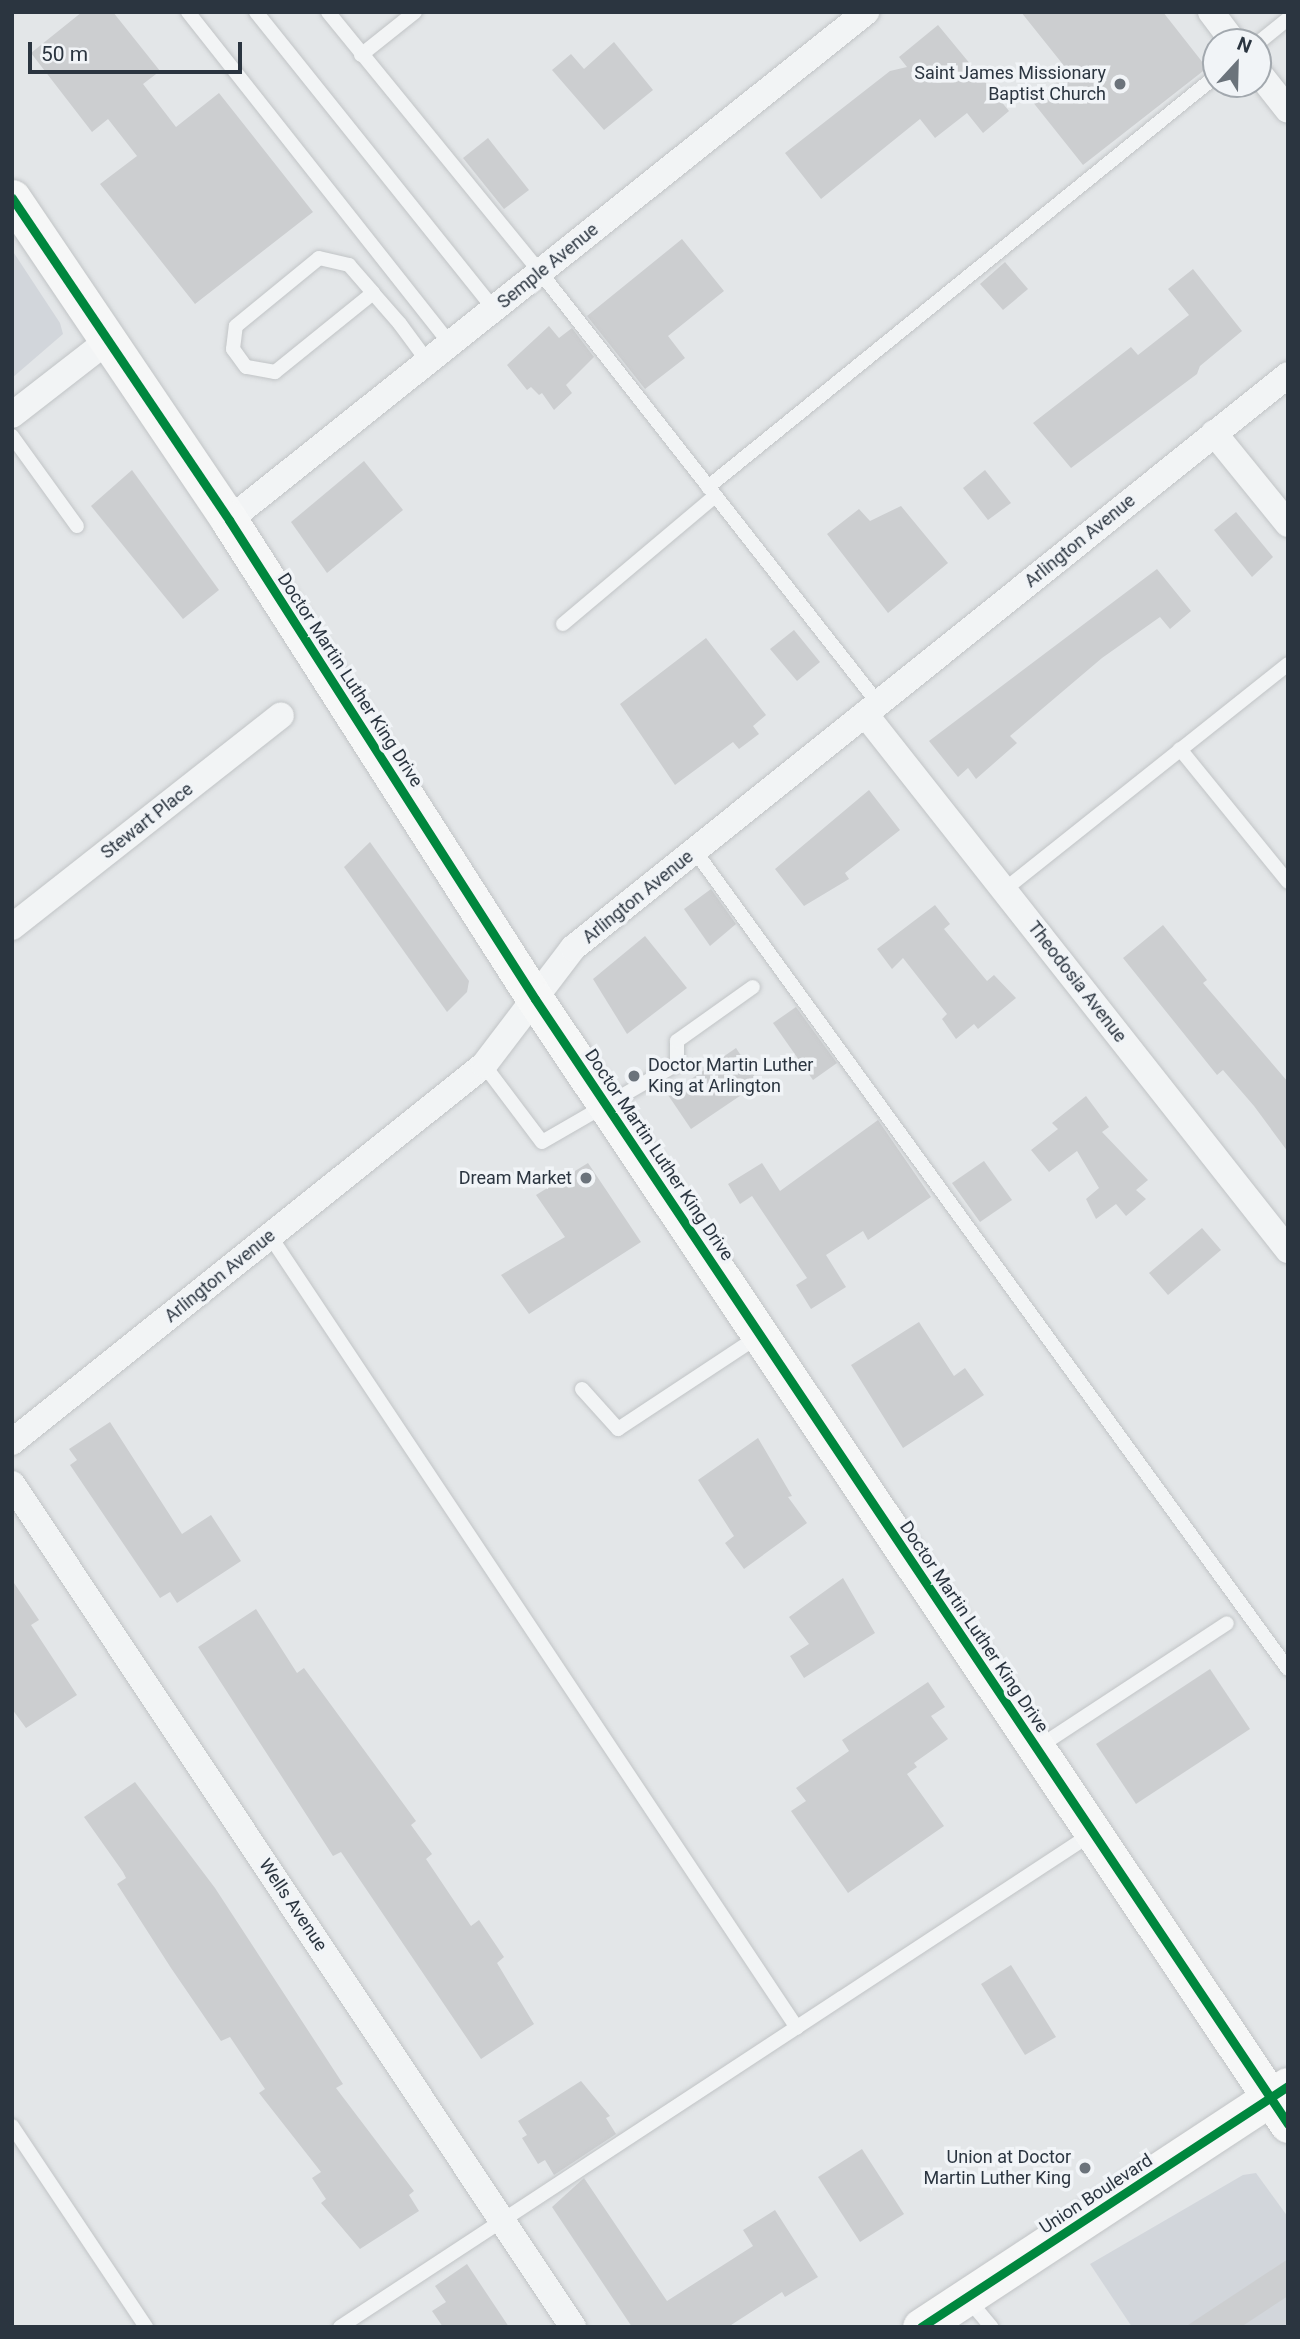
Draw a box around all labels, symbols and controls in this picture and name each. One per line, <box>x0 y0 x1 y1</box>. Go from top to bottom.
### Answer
scale bar <box>32 28 245 72</box>
north arrow <box>1202 28 1272 98</box>
text: N <box>1234 32 1255 58</box>
text: 50 m <box>41 42 88 66</box>
place label: Saint James Missionary Baptist Church <box>914 63 1106 106</box>
marker: Saint James Missionary Baptist Church <box>1112 76 1128 92</box>
street label: Semple Avenue <box>493 219 603 313</box>
street label: Arlington Avenue <box>1020 490 1140 592</box>
street label: Doctor Martin Luther King Drive <box>273 569 427 791</box>
street label: Stewart Place <box>97 778 197 864</box>
street label: Arlington Avenue <box>578 846 698 948</box>
street label: Theodosia Avenue <box>1023 917 1131 1047</box>
street label: Doctor Martin Luther King Drive <box>580 1045 738 1265</box>
place label: Doctor Martin Luther King at Arlington <box>648 1055 813 1098</box>
marker: Doctor Martin Luther King at Arlington <box>626 1068 642 1084</box>
place label: Dream Market <box>459 1167 572 1189</box>
marker: Dream Market <box>578 1170 594 1186</box>
street label: Arlington Avenue <box>160 1225 280 1327</box>
street label: Doctor Martin Luther King Drive <box>895 1517 1053 1737</box>
street label: Wells Avenue <box>254 1855 332 1955</box>
place label: Union at Doctor Martin Luther King <box>923 2147 1071 2190</box>
street label: Union Boulevard <box>1035 2149 1157 2239</box>
marker: Union at Doctor Martin Luther King <box>1077 2160 1093 2176</box>

